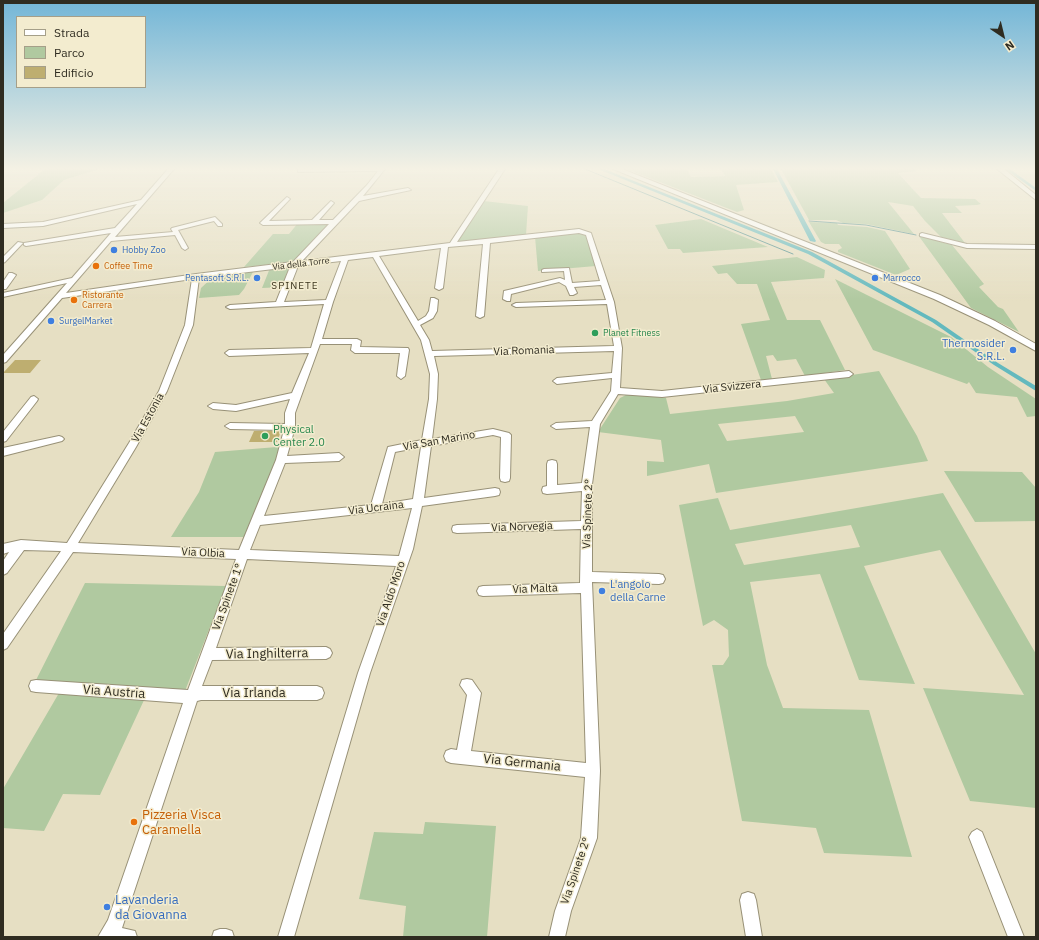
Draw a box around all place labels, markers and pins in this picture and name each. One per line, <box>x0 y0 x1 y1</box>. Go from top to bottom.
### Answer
marker: Hobby Zoo <box>109 245 119 255</box>
place label: Hobby Zoo <box>122 245 166 255</box>
marker: Coffee Time <box>91 261 101 271</box>
place label: Coffee Time <box>104 261 153 271</box>
place label: Pentasoft S.R.L. <box>185 273 249 283</box>
marker: Pentasoft S.R.L. <box>252 273 262 283</box>
marker: Marrocco <box>870 273 880 283</box>
place label: Marrocco <box>883 273 921 283</box>
place label: Ristorante Carrera <box>82 290 124 311</box>
marker: Ristorante Carrera <box>69 295 79 305</box>
marker: SurgelMarket <box>46 316 56 326</box>
place label: SurgelMarket <box>59 316 113 326</box>
marker: Planet Fitness <box>590 328 600 338</box>
place label: Planet Fitness <box>603 328 660 338</box>
place label: Thermosider S.R.L. <box>942 337 1005 363</box>
marker: Thermosider S.R.L. <box>1008 345 1018 355</box>
place label: Physical Center 2.0 <box>273 423 325 449</box>
marker: Physical Center 2.0 <box>260 431 270 441</box>
place label: L'angolo della Carne <box>610 578 666 604</box>
marker: L'angolo della Carne <box>597 586 607 596</box>
place label: Pizzeria Visca Caramella <box>142 807 221 838</box>
marker: Pizzeria Visca Caramella <box>129 817 139 827</box>
place label: Lavanderia da Giovanna <box>115 892 187 923</box>
marker: Lavanderia da Giovanna <box>102 902 112 912</box>

